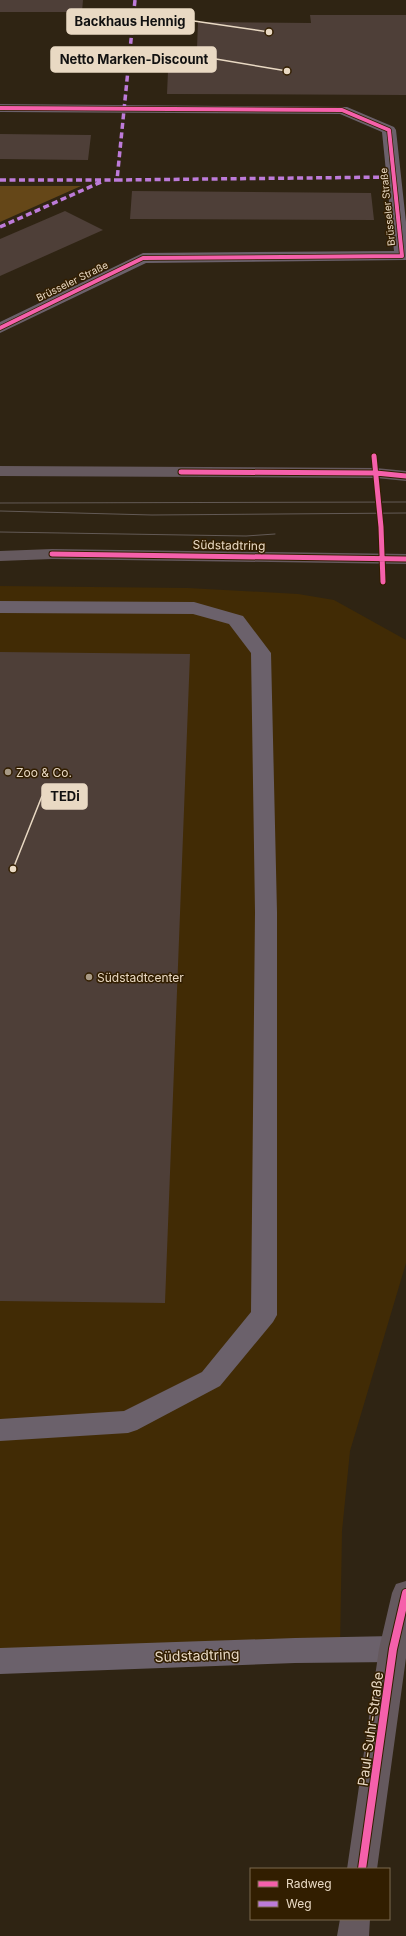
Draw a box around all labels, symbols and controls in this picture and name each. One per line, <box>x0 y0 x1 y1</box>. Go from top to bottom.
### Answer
callout: Backhaus Hennig <box>67 9 194 34</box>
text: Backhaus Hennig <box>75 13 185 29</box>
callout: Netto Marken-Discount <box>51 47 216 72</box>
text: Netto Marken-Discount <box>60 51 209 67</box>
street label: Brüsseler Straße <box>377 167 397 247</box>
street label: Brüsseler Straße <box>34 258 110 304</box>
street label: Südstadtring <box>193 537 265 553</box>
place label: Zoo & Co. <box>16 765 72 780</box>
marker: Zoo & Co. <box>3 767 13 777</box>
callout: TEDi <box>42 784 87 809</box>
text: TEDi <box>50 788 80 804</box>
place label: Südstadtcenter <box>97 970 184 985</box>
marker: Südstadtcenter <box>84 972 94 982</box>
street label: Südstadtring <box>154 1645 240 1665</box>
street label: Paul-Suhr-Straße <box>354 1671 386 1787</box>
legend <box>250 1868 390 1920</box>
text: Radweg <box>286 1876 332 1891</box>
text: Weg <box>286 1896 312 1911</box>

